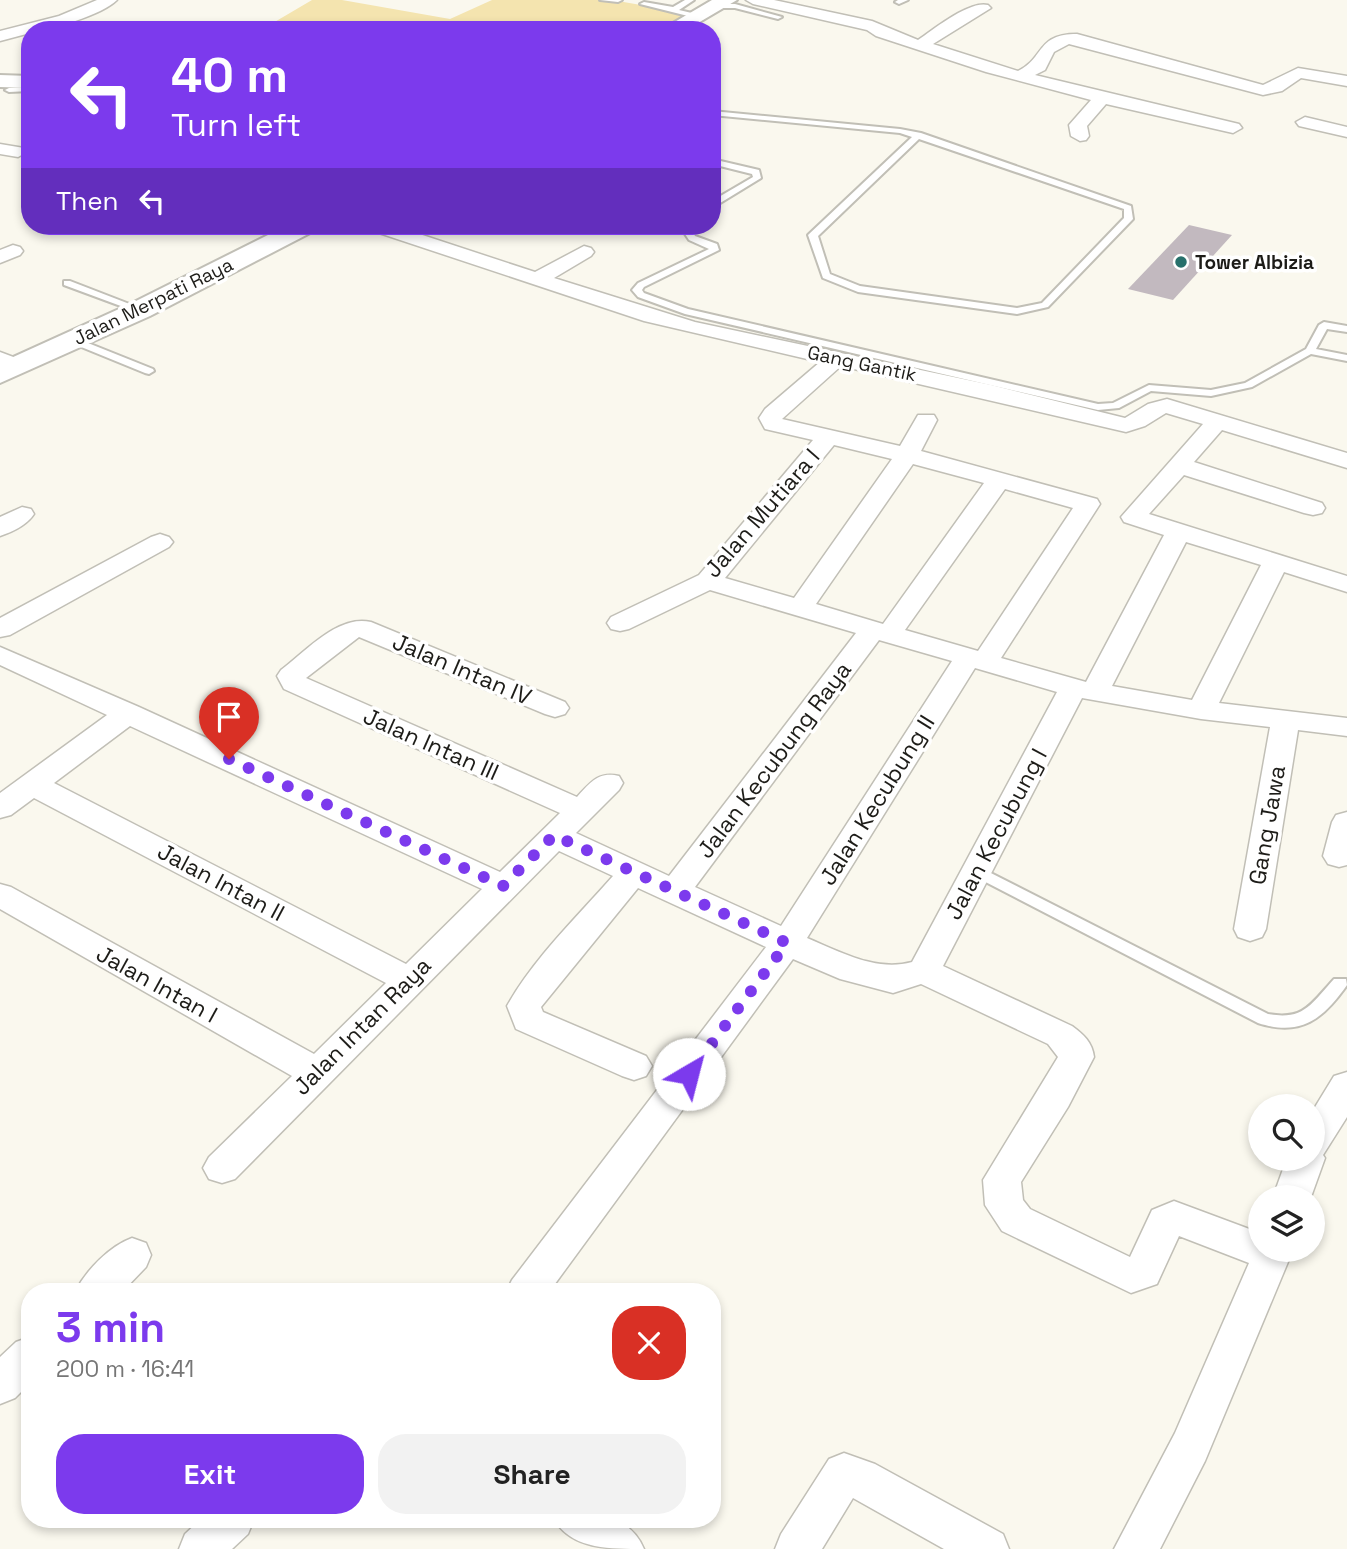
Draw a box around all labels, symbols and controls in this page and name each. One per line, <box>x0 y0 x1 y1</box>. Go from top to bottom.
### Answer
text: 40 m <box>171 44 288 106</box>
icon: left <box>56 49 147 140</box>
text: Turn left <box>171 105 301 145</box>
icon: left <box>133 182 171 220</box>
text: Then <box>56 184 119 218</box>
place label: Tower Albizia <box>1195 250 1314 275</box>
street label: Jalan Merpati Raya <box>69 252 237 351</box>
marker: Tower Albizia <box>1173 254 1189 270</box>
street label: Gang Gantik <box>805 340 919 387</box>
street label: Jalan Mutiara I <box>698 442 826 584</box>
street label: Jalan Intan IV <box>388 626 536 712</box>
street label: Jalan Kecubung Raya <box>690 656 858 864</box>
pin <box>199 687 259 759</box>
icon: arrive <box>210 698 248 736</box>
street label: Jalan Intan III <box>359 701 503 787</box>
street label: Jalan Kecubung II <box>813 709 941 891</box>
street label: Jalan Kecubung I <box>938 743 1054 925</box>
street label: Gang Jawa <box>1242 763 1292 887</box>
street label: Jalan Intan II <box>152 836 290 928</box>
street label: Jalan Intan I <box>91 938 223 1030</box>
street label: Jalan Intan Raya <box>287 951 437 1101</box>
position arrow <box>652 1037 726 1111</box>
map controls <box>1248 1094 1325 1262</box>
button: search <box>1248 1094 1325 1171</box>
button: layers <box>1248 1185 1325 1262</box>
text: 3 min <box>56 1301 165 1354</box>
button: close <box>612 1306 686 1380</box>
text: 200 m · 16:41 <box>56 1354 194 1384</box>
button: Exit <box>56 1434 364 1514</box>
button: Share <box>378 1434 686 1514</box>

